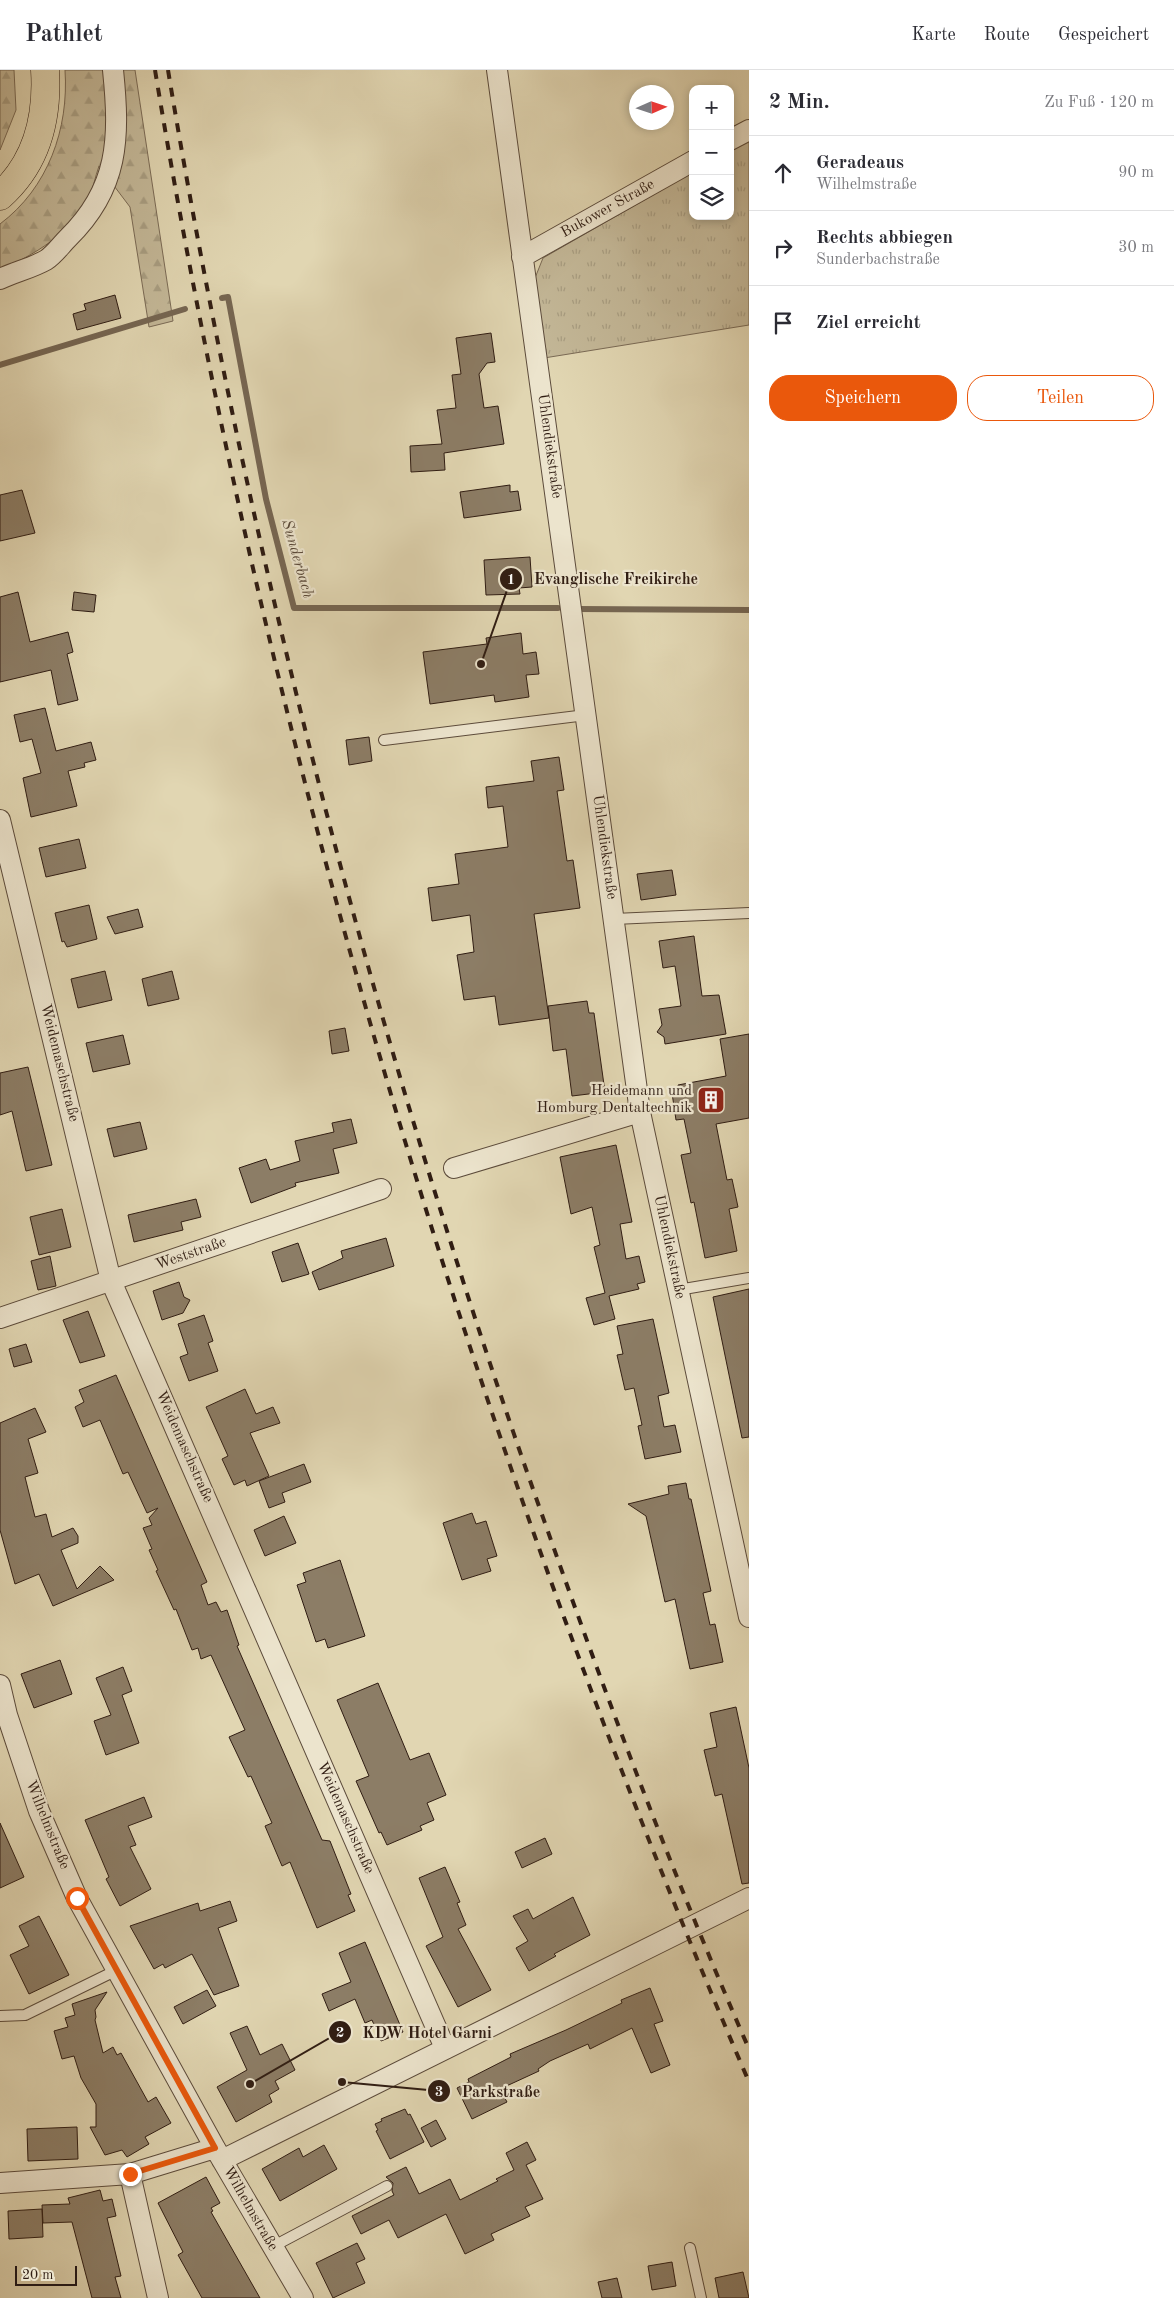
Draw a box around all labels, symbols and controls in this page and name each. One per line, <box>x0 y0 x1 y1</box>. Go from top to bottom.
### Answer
text: Pathlet <box>25 23 103 47</box>
text: Karte <box>911 26 956 44</box>
text: Route <box>984 26 1030 44</box>
text: Gespeichert <box>1058 26 1149 44</box>
north arrow <box>629 85 674 130</box>
map controls <box>689 85 734 220</box>
button: + <box>689 85 734 130</box>
text: 2 Min. <box>769 92 830 113</box>
text: Zu Fuß · 120 m <box>1044 95 1154 111</box>
button: − <box>689 130 734 175</box>
text: Geradeaus <box>816 154 904 173</box>
icon: ahead <box>769 159 797 187</box>
text: 90 m <box>1118 165 1154 181</box>
button: layers <box>689 175 734 220</box>
street label: Bukower Straße <box>559 177 657 241</box>
text: Wilhelmstraße <box>816 177 917 193</box>
text: Rechts abbiegen <box>816 229 953 248</box>
icon: right <box>769 234 797 262</box>
text: 30 m <box>1118 240 1154 256</box>
text: Sunderbachstraße <box>816 252 940 268</box>
icon: arrive <box>769 309 797 337</box>
text: Ziel erreicht <box>816 314 921 333</box>
button: Speichern <box>769 375 957 421</box>
button: Teilen <box>967 375 1154 421</box>
street label: Uhlendiekstraße <box>534 393 564 499</box>
water label: Sunderbach <box>278 518 316 600</box>
callout: Evanglische Freikirche <box>499 563 708 594</box>
text: Evanglische Freikirche <box>534 572 698 588</box>
text: 1 <box>507 573 515 588</box>
street label: Uhlendiekstraße <box>589 794 619 900</box>
street label: Weidemaschstraße <box>37 1003 81 1124</box>
place label: Heidemann und Homburg Dentaltechnik <box>536 1084 692 1116</box>
building icon: Heidemann und Homburg Dentaltechnik <box>696 1085 726 1115</box>
street label: Uhlendiekstraße <box>651 1194 687 1300</box>
street label: Weststraße <box>154 1235 228 1273</box>
street label: Weidemaschstraße <box>153 1389 215 1505</box>
street label: Weidemaschstraße <box>314 1760 376 1876</box>
street label: Wilhelmstraße <box>22 1778 72 1872</box>
route start <box>66 1887 89 1910</box>
callout: KDW Hotel Garni <box>327 2017 502 2048</box>
text: 2 <box>336 2026 344 2041</box>
text: KDW Hotel Garni <box>362 2026 492 2042</box>
callout: Parkstraße <box>427 2076 551 2107</box>
text: 3 <box>435 2085 443 2100</box>
text: Parkstraße <box>462 2085 540 2101</box>
route end <box>119 2163 142 2186</box>
street label: Wilhelmstraße <box>220 2164 280 2254</box>
scale bar <box>15 2263 78 2286</box>
text: 20 m <box>22 2268 53 2282</box>

